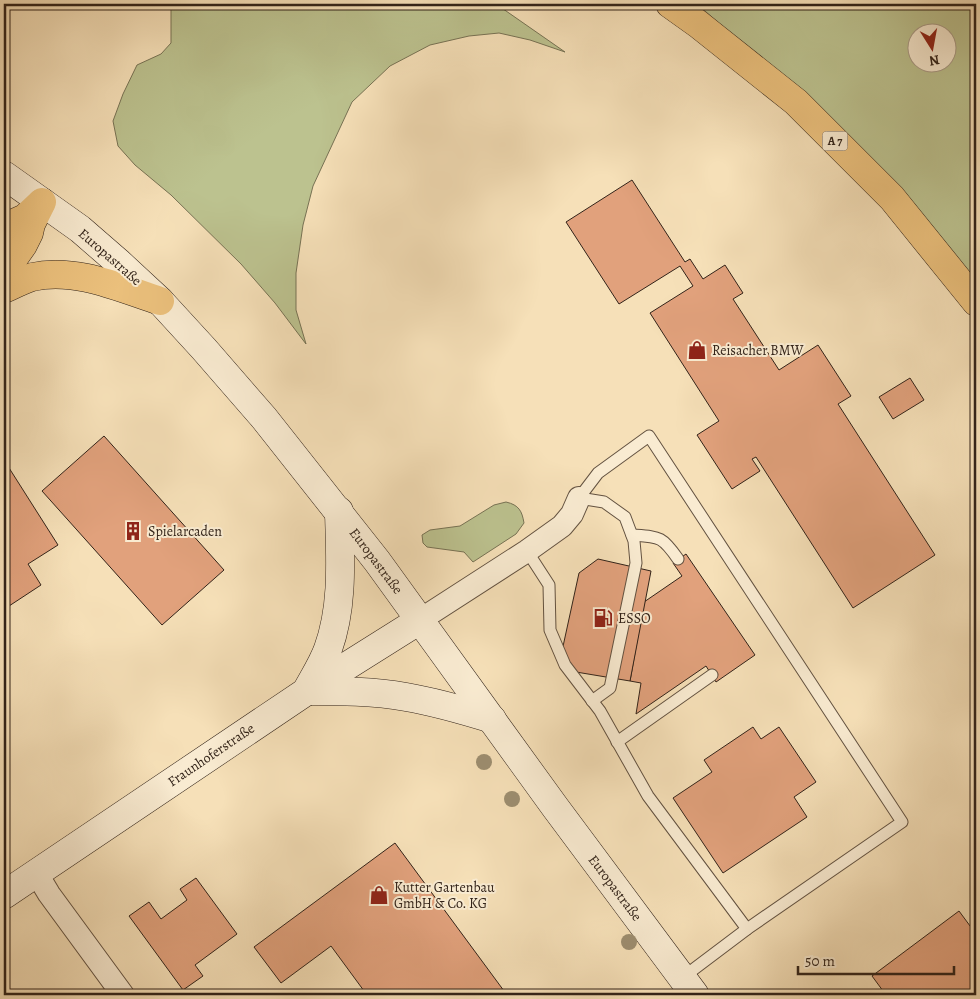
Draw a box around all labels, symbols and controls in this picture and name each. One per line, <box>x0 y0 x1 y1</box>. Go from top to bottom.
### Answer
north arrow <box>908 22 958 72</box>
text: N <box>928 50 941 71</box>
road number: A 7 <box>822 132 848 150</box>
street label: Europastraße <box>74 224 146 290</box>
shop icon: Reisacher BMW <box>686 339 708 361</box>
place label: Reisacher BMW <box>712 341 804 360</box>
building icon: Spielarcaden <box>122 520 144 542</box>
place label: Spielarcaden <box>148 522 222 541</box>
street label: Europastraße <box>345 524 407 598</box>
fuel station icon: ESSO <box>592 607 614 629</box>
place label: ESSO <box>618 609 651 628</box>
street label: Fraunhoferstraße <box>164 719 258 791</box>
street label: Europastraße <box>584 851 646 925</box>
place label: Kutter Gartenbau GmbH & Co. KG <box>394 878 495 913</box>
shop icon: Kutter Gartenbau GmbH & Co. KG <box>368 884 390 906</box>
scale bar <box>798 944 954 976</box>
text: 50 m <box>805 951 835 971</box>

